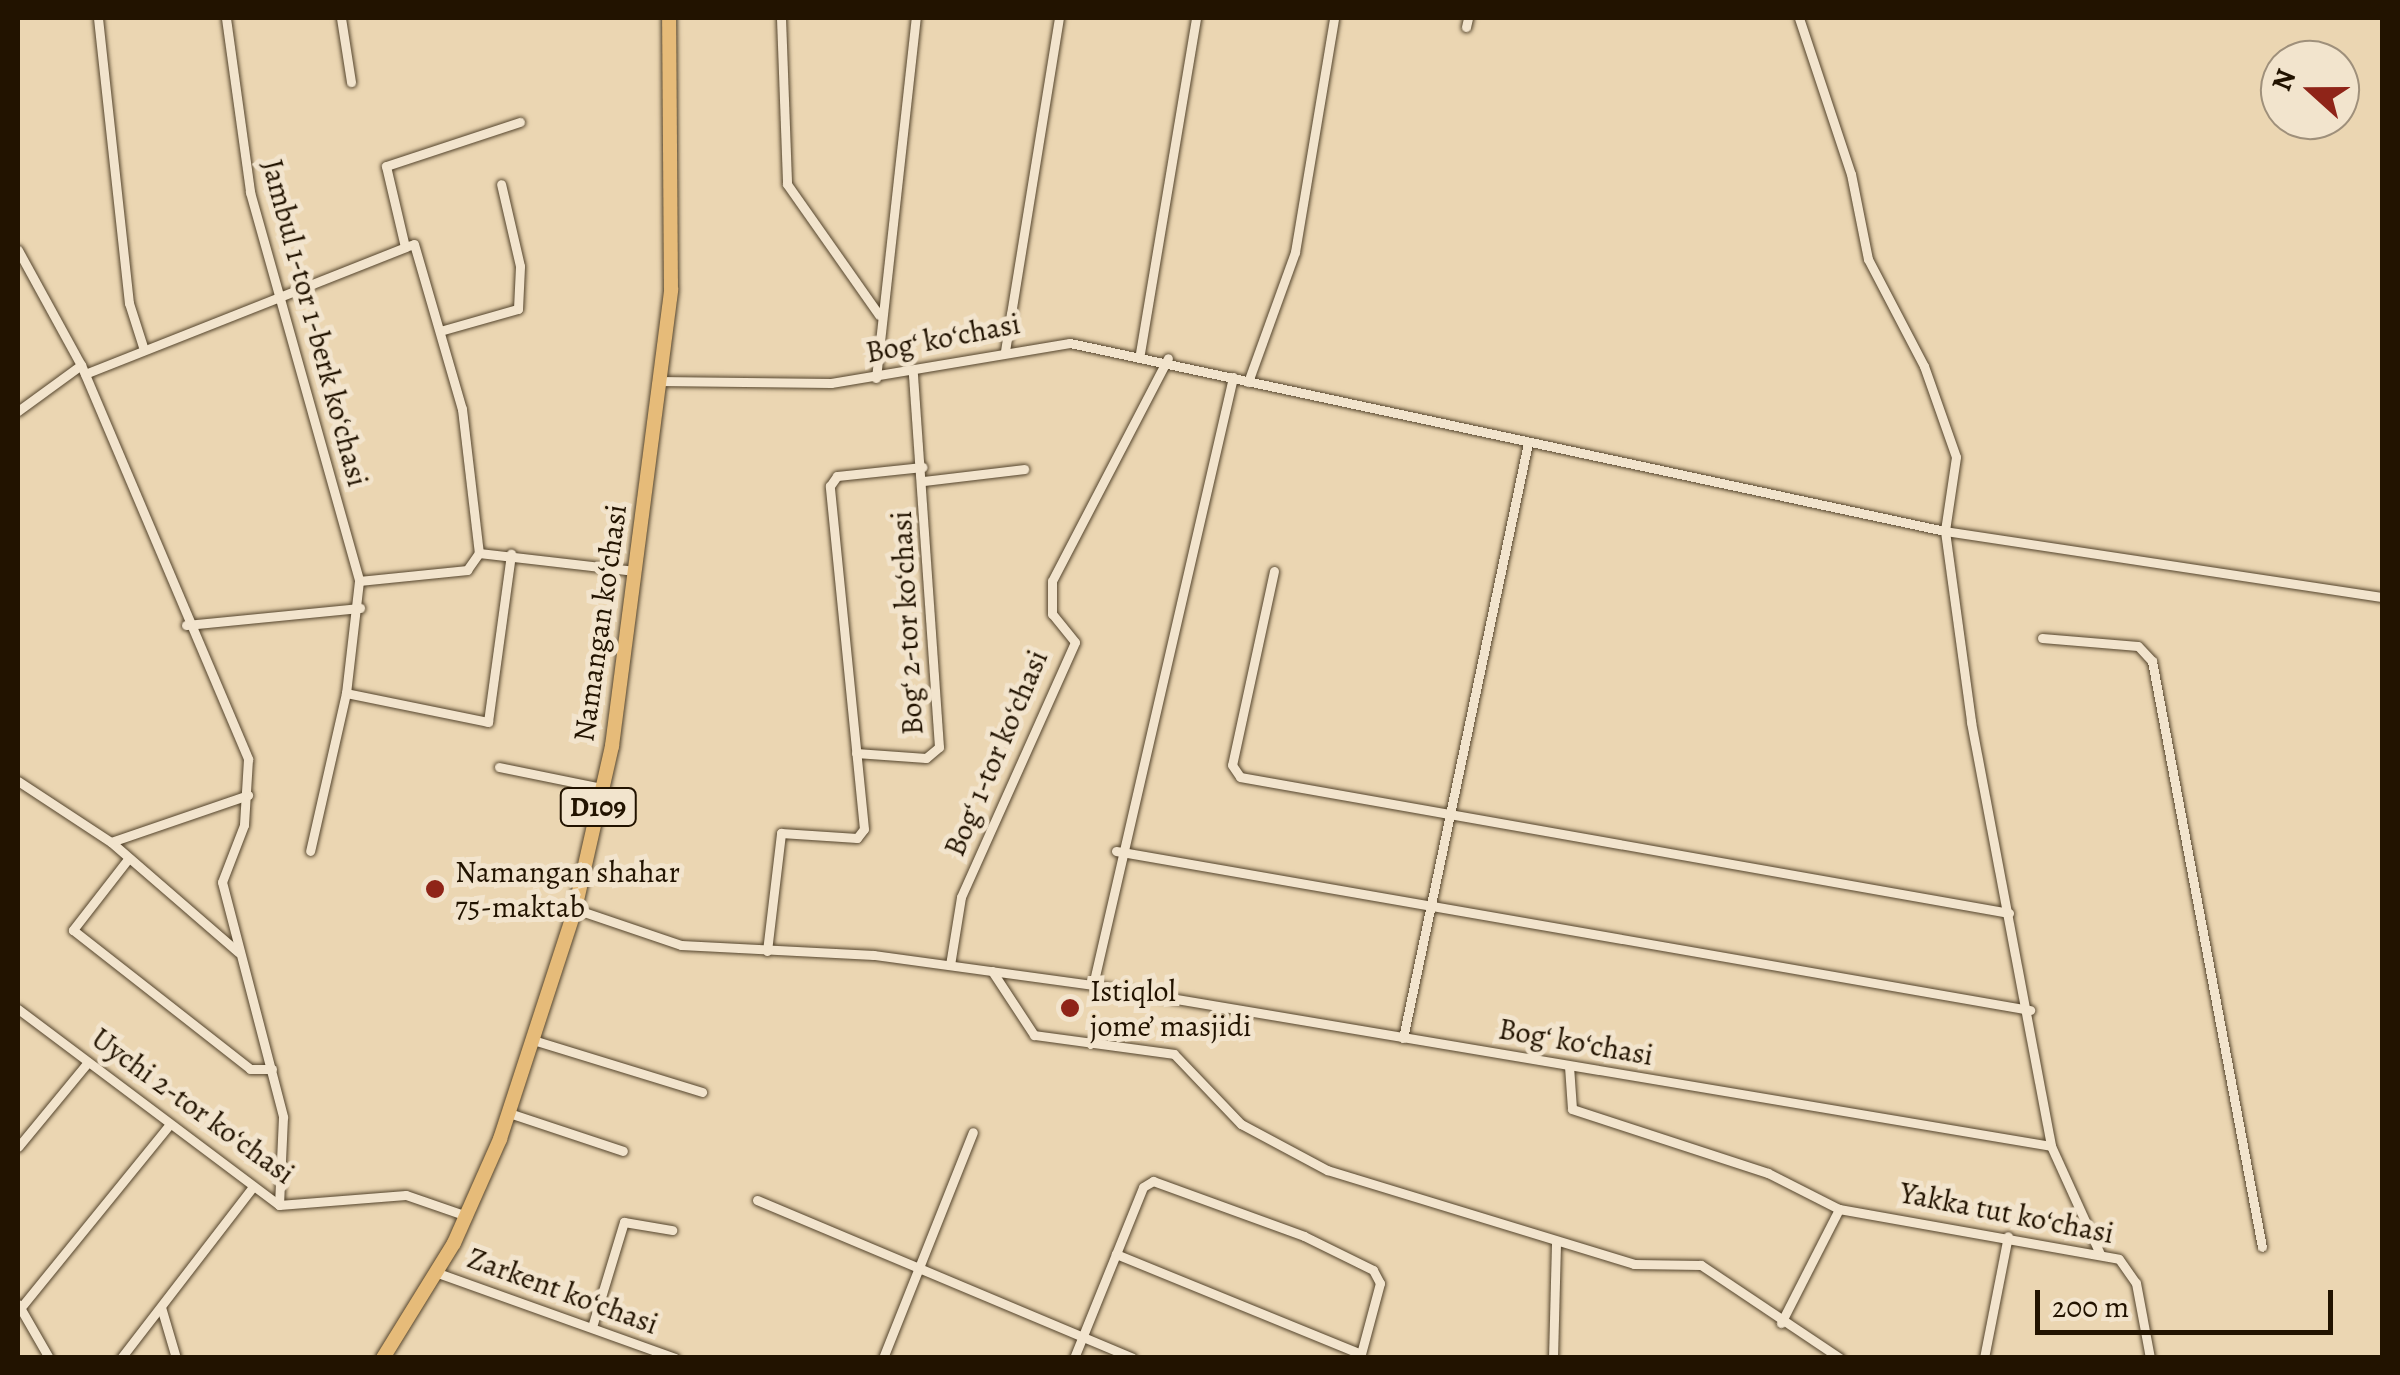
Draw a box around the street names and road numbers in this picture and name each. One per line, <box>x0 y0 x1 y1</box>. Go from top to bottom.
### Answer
street label: Jambul 1-tor 1-berk koʻchasi <box>254 156 376 490</box>
street label: Bogʻ koʻchasi <box>863 305 1023 371</box>
street label: Namangan koʻchasi <box>566 502 634 744</box>
street label: Bogʻ 2-tor koʻchasi <box>883 510 931 736</box>
street label: Bogʻ 1-tor koʻchasi <box>936 644 1056 862</box>
road number: D109 <box>558 784 638 830</box>
street label: Bogʻ koʻchasi <box>1496 1011 1656 1073</box>
street label: Uychi 2-tor koʻchasi <box>84 1020 302 1192</box>
street label: Yakka tut koʻchasi <box>1897 1175 2117 1251</box>
street label: Zarkent koʻchasi <box>463 1240 663 1342</box>

